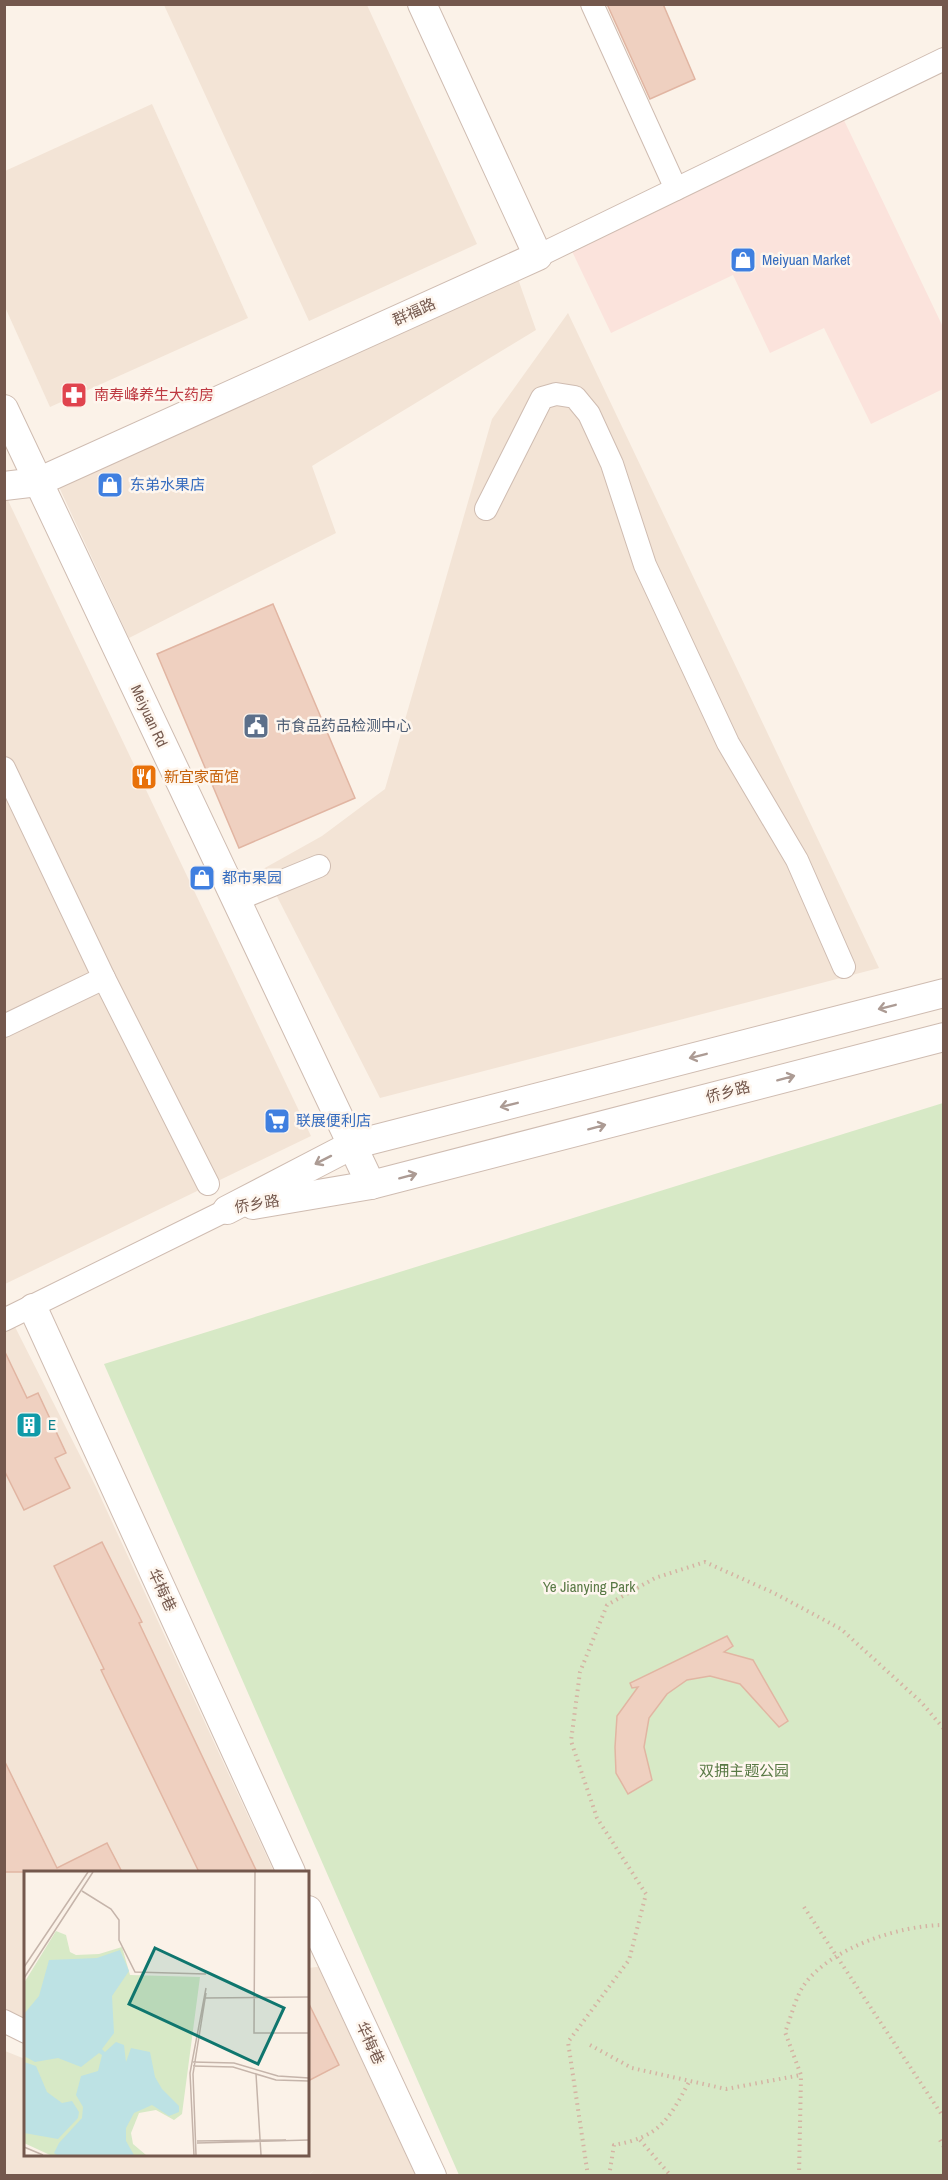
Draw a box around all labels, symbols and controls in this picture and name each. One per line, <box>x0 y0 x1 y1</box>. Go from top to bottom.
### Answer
shop icon: Meiyuan Market <box>728 245 758 275</box>
place label: Meiyuan Market <box>762 249 851 270</box>
street label: 群福路 <box>389 293 439 330</box>
pharmacy icon: 南寿峰养生大药房 <box>59 380 89 410</box>
place label: 南寿峰养生大药房 <box>94 384 214 405</box>
shop icon: 东弟水果店 <box>95 470 125 500</box>
place label: 东弟水果店 <box>130 474 205 495</box>
street label: Meiyuan Rd <box>126 681 173 750</box>
public building icon: 市食品药品检测中心 <box>241 711 271 741</box>
place label: 市食品药品检测中心 <box>276 715 411 736</box>
restaurant icon: 新宜家面馆 <box>129 762 159 792</box>
place label: 新宜家面馆 <box>164 766 239 787</box>
shop icon: 都市果园 <box>187 863 217 893</box>
place label: 都市果园 <box>222 867 282 888</box>
one-way arrow <box>878 1002 897 1014</box>
one-way arrow <box>689 1051 708 1062</box>
one-way arrow <box>776 1071 795 1083</box>
street label: 侨乡路 <box>703 1076 752 1107</box>
one-way arrow <box>500 1099 519 1111</box>
supermarket icon: 联展便利店 <box>262 1106 292 1136</box>
place label: 联展便利店 <box>296 1110 371 1131</box>
one-way arrow <box>587 1120 606 1132</box>
one-way arrow <box>314 1155 332 1167</box>
one-way arrow <box>399 1169 418 1181</box>
street label: 侨乡路 <box>233 1190 281 1217</box>
building icon: E <box>14 1410 44 1440</box>
place label: E <box>48 1414 56 1435</box>
street label: 华梅巷 <box>143 1565 181 1615</box>
park label: Ye Jianying Park <box>543 1576 636 1597</box>
park label: 双拥主题公园 <box>699 1760 789 1781</box>
inset map <box>24 1871 309 2156</box>
street label: 华梅巷 <box>351 2018 389 2068</box>

